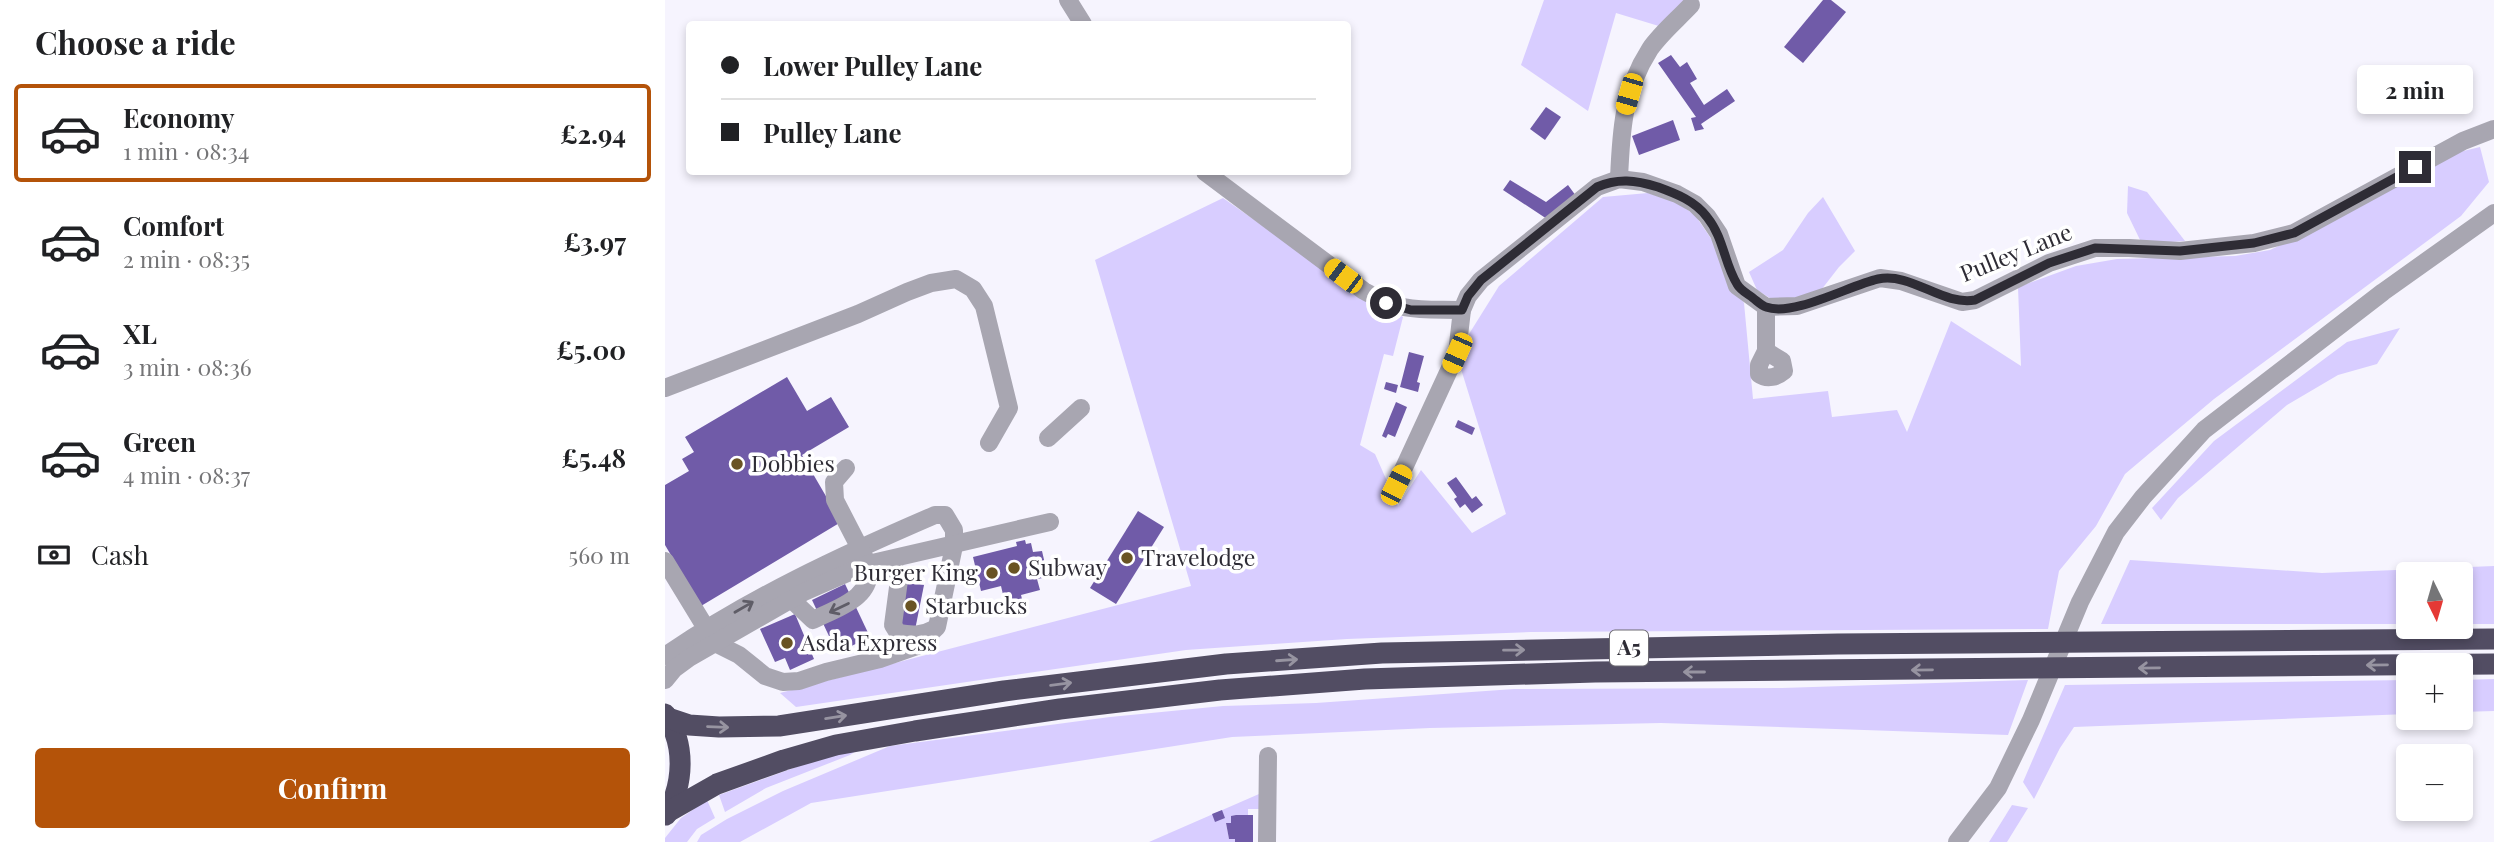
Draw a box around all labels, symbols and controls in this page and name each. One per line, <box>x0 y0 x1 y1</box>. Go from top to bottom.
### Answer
text: Choose a ride <box>35 20 236 63</box>
text: Lower Pulley Lane <box>763 48 982 83</box>
callout: 2 min <box>2357 66 2473 114</box>
car <box>1614 71 1645 117</box>
text: 2 min <box>2385 74 2445 105</box>
text: Economy <box>123 100 234 135</box>
icon: car <box>39 102 102 165</box>
text: Pulley Lane <box>763 115 902 150</box>
text: £2.94 <box>560 116 626 151</box>
text: 1 min · 08:34 <box>123 135 249 166</box>
route end <box>2399 151 2431 183</box>
text: Comfort <box>123 208 224 243</box>
icon: car <box>39 210 102 273</box>
street label: Pulley Lane <box>1955 215 2076 288</box>
text: £3.97 <box>564 224 626 259</box>
text: 2 min · 08:35 <box>123 243 250 274</box>
car <box>1320 255 1367 297</box>
route start <box>1370 287 1402 319</box>
text: XL <box>123 316 157 351</box>
icon: car <box>39 318 102 381</box>
car <box>1439 330 1476 376</box>
text: £5.00 <box>556 332 626 367</box>
text: 3 min · 08:36 <box>123 351 252 382</box>
text: Green <box>123 424 196 459</box>
icon: car <box>39 426 102 489</box>
text: £5.48 <box>562 440 626 475</box>
place label: Dobbies <box>751 447 835 478</box>
marker: Dobbies <box>729 456 745 472</box>
text: 4 min · 08:37 <box>123 459 250 490</box>
car <box>1378 462 1415 508</box>
icon: cash <box>35 536 73 574</box>
text: Cash <box>91 537 149 572</box>
text: 560 m <box>569 539 630 570</box>
place label: Travelodge <box>1141 541 1255 572</box>
marker: Travelodge <box>1119 550 1135 566</box>
place label: Subway <box>1028 551 1107 582</box>
place label: Burger King <box>854 556 978 587</box>
marker: Subway <box>1006 560 1022 576</box>
north arrow <box>2396 562 2473 639</box>
map controls <box>2396 562 2473 821</box>
marker: Burger King <box>984 565 1000 581</box>
place label: Starbucks <box>925 589 1027 620</box>
marker: Starbucks <box>903 598 919 614</box>
one-way arrow <box>733 600 754 613</box>
one-way arrow <box>829 601 850 615</box>
place label: Asda Express <box>800 626 937 657</box>
road number: A5 <box>1610 630 1648 666</box>
marker: Asda Express <box>779 635 795 651</box>
one-way arrow <box>1503 644 1526 657</box>
one-way arrow <box>1275 653 1298 666</box>
button: + <box>2396 653 2473 730</box>
one-way arrow <box>2366 658 2389 672</box>
one-way arrow <box>2138 661 2161 674</box>
one-way arrow <box>1911 663 1934 677</box>
one-way arrow <box>1683 665 1706 679</box>
one-way arrow <box>1049 677 1072 690</box>
one-way arrow <box>824 710 847 723</box>
one-way arrow <box>706 720 729 733</box>
button: − <box>2396 744 2473 821</box>
button: Confirm <box>35 748 630 828</box>

